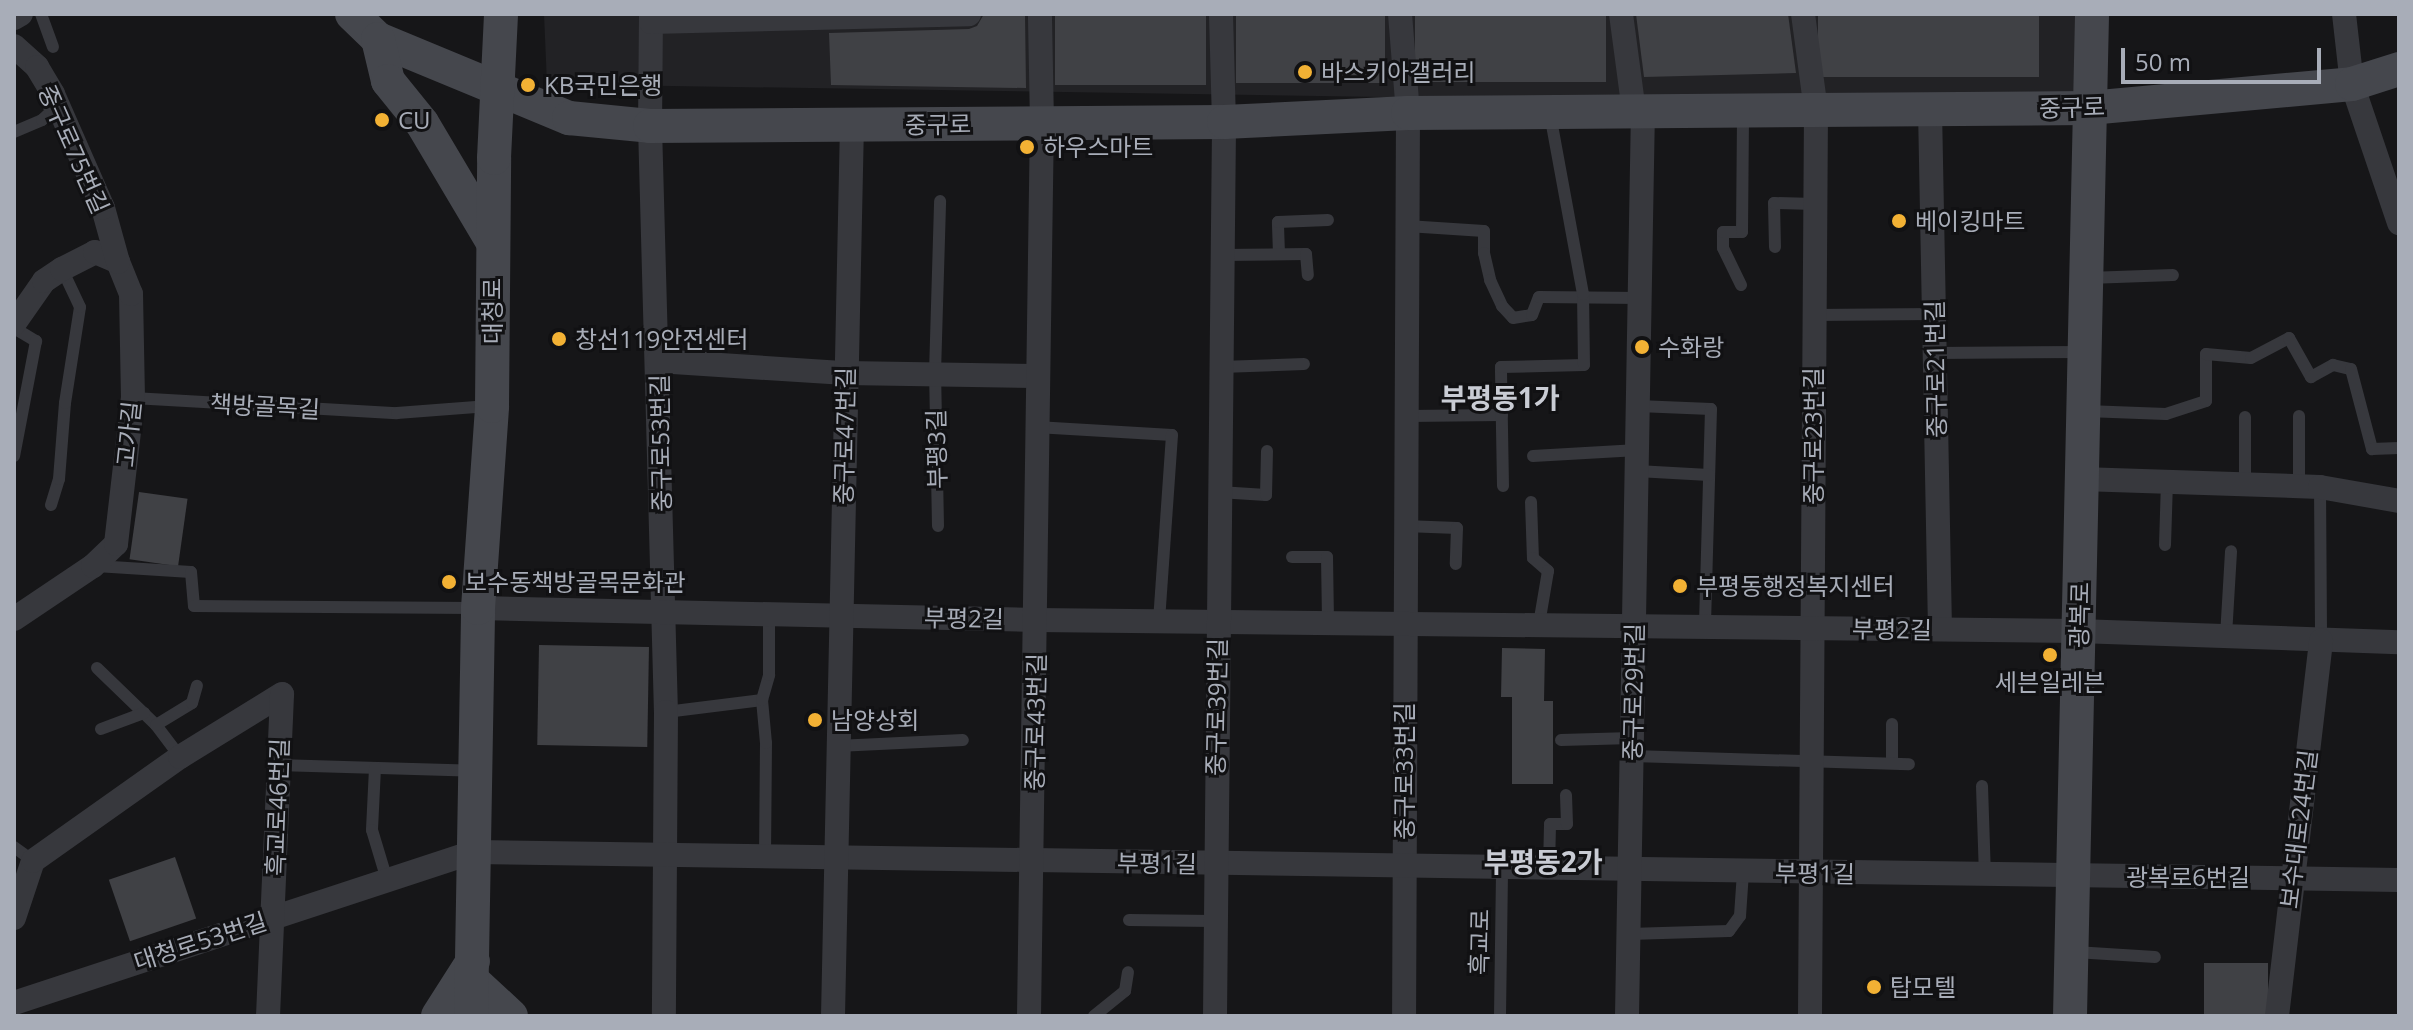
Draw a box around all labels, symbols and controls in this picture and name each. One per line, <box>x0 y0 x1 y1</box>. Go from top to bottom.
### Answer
scale bar <box>2125 32 2325 82</box>
text: 50 m <box>2135 45 2191 78</box>
place label: 바스키아갤러리 <box>1321 58 1476 86</box>
marker: 바스키아갤러리 <box>1296 63 1314 81</box>
place label: KB국민은행 <box>544 71 663 99</box>
marker: KB국민은행 <box>519 76 537 94</box>
street label: 중구로75번길 <box>33 80 115 218</box>
street label: 중구로 <box>2038 91 2106 123</box>
place label: CU <box>398 106 431 134</box>
street label: 중구로 <box>905 109 971 139</box>
marker: CU <box>373 111 391 129</box>
place label: 하우스마트 <box>1043 133 1153 161</box>
marker: 하우스마트 <box>1018 138 1036 156</box>
place label: 베이킹마트 <box>1915 207 2025 235</box>
marker: 베이킹마트 <box>1890 212 1908 230</box>
street label: 대청로 <box>478 278 506 344</box>
street label: 중구로21번길 <box>1919 300 1951 438</box>
place label: 창선119안전센터 <box>575 325 749 353</box>
marker: 창선119안전센터 <box>550 330 568 348</box>
place label: 수화랑 <box>1658 333 1724 361</box>
marker: 수화랑 <box>1633 338 1651 356</box>
street label: 중구로47번길 <box>828 367 860 505</box>
street label: 중구로23번길 <box>1799 367 1827 505</box>
street label: 중구로53번길 <box>644 374 676 512</box>
district label: 부평동1가 <box>1440 380 1560 414</box>
street label: 책방골목길 <box>209 389 321 423</box>
street label: 고가길 <box>110 400 146 468</box>
street label: 부평3길 <box>921 409 951 489</box>
place label: 보수동책방골목문화관 <box>465 568 686 596</box>
place label: 부평동행정복지센터 <box>1696 572 1895 600</box>
marker: 보수동책방골목문화관 <box>440 573 458 591</box>
marker: 부평동행정복지센터 <box>1671 577 1689 595</box>
street label: 광복로 <box>2064 582 2094 648</box>
street label: 부평2길 <box>924 603 1004 633</box>
street label: 부평2길 <box>1852 614 1932 644</box>
street label: 중구로29번길 <box>1617 623 1649 761</box>
street label: 중구로39번길 <box>1200 638 1232 776</box>
marker: 세븐일레븐 <box>2041 646 2059 664</box>
street label: 중구로43번길 <box>1019 653 1051 791</box>
place label: 세븐일레븐 <box>1995 668 2105 696</box>
street label: 중구로33번길 <box>1390 702 1418 840</box>
place label: 남양상회 <box>831 706 919 734</box>
marker: 남양상회 <box>806 711 824 729</box>
street label: 흑교로46번길 <box>260 738 294 876</box>
street label: 보수대로24번길 <box>2274 748 2322 910</box>
district label: 부평동2가 <box>1483 844 1603 878</box>
street label: 부평1길 <box>1117 848 1197 878</box>
street label: 부평1길 <box>1775 858 1855 888</box>
street label: 광복로6번길 <box>2126 863 2250 891</box>
street label: 대청로53번길 <box>130 906 270 976</box>
street label: 흑교로 <box>1464 909 1494 975</box>
place label: 탑모텔 <box>1890 973 1956 1001</box>
marker: 탑모텔 <box>1865 978 1883 996</box>

